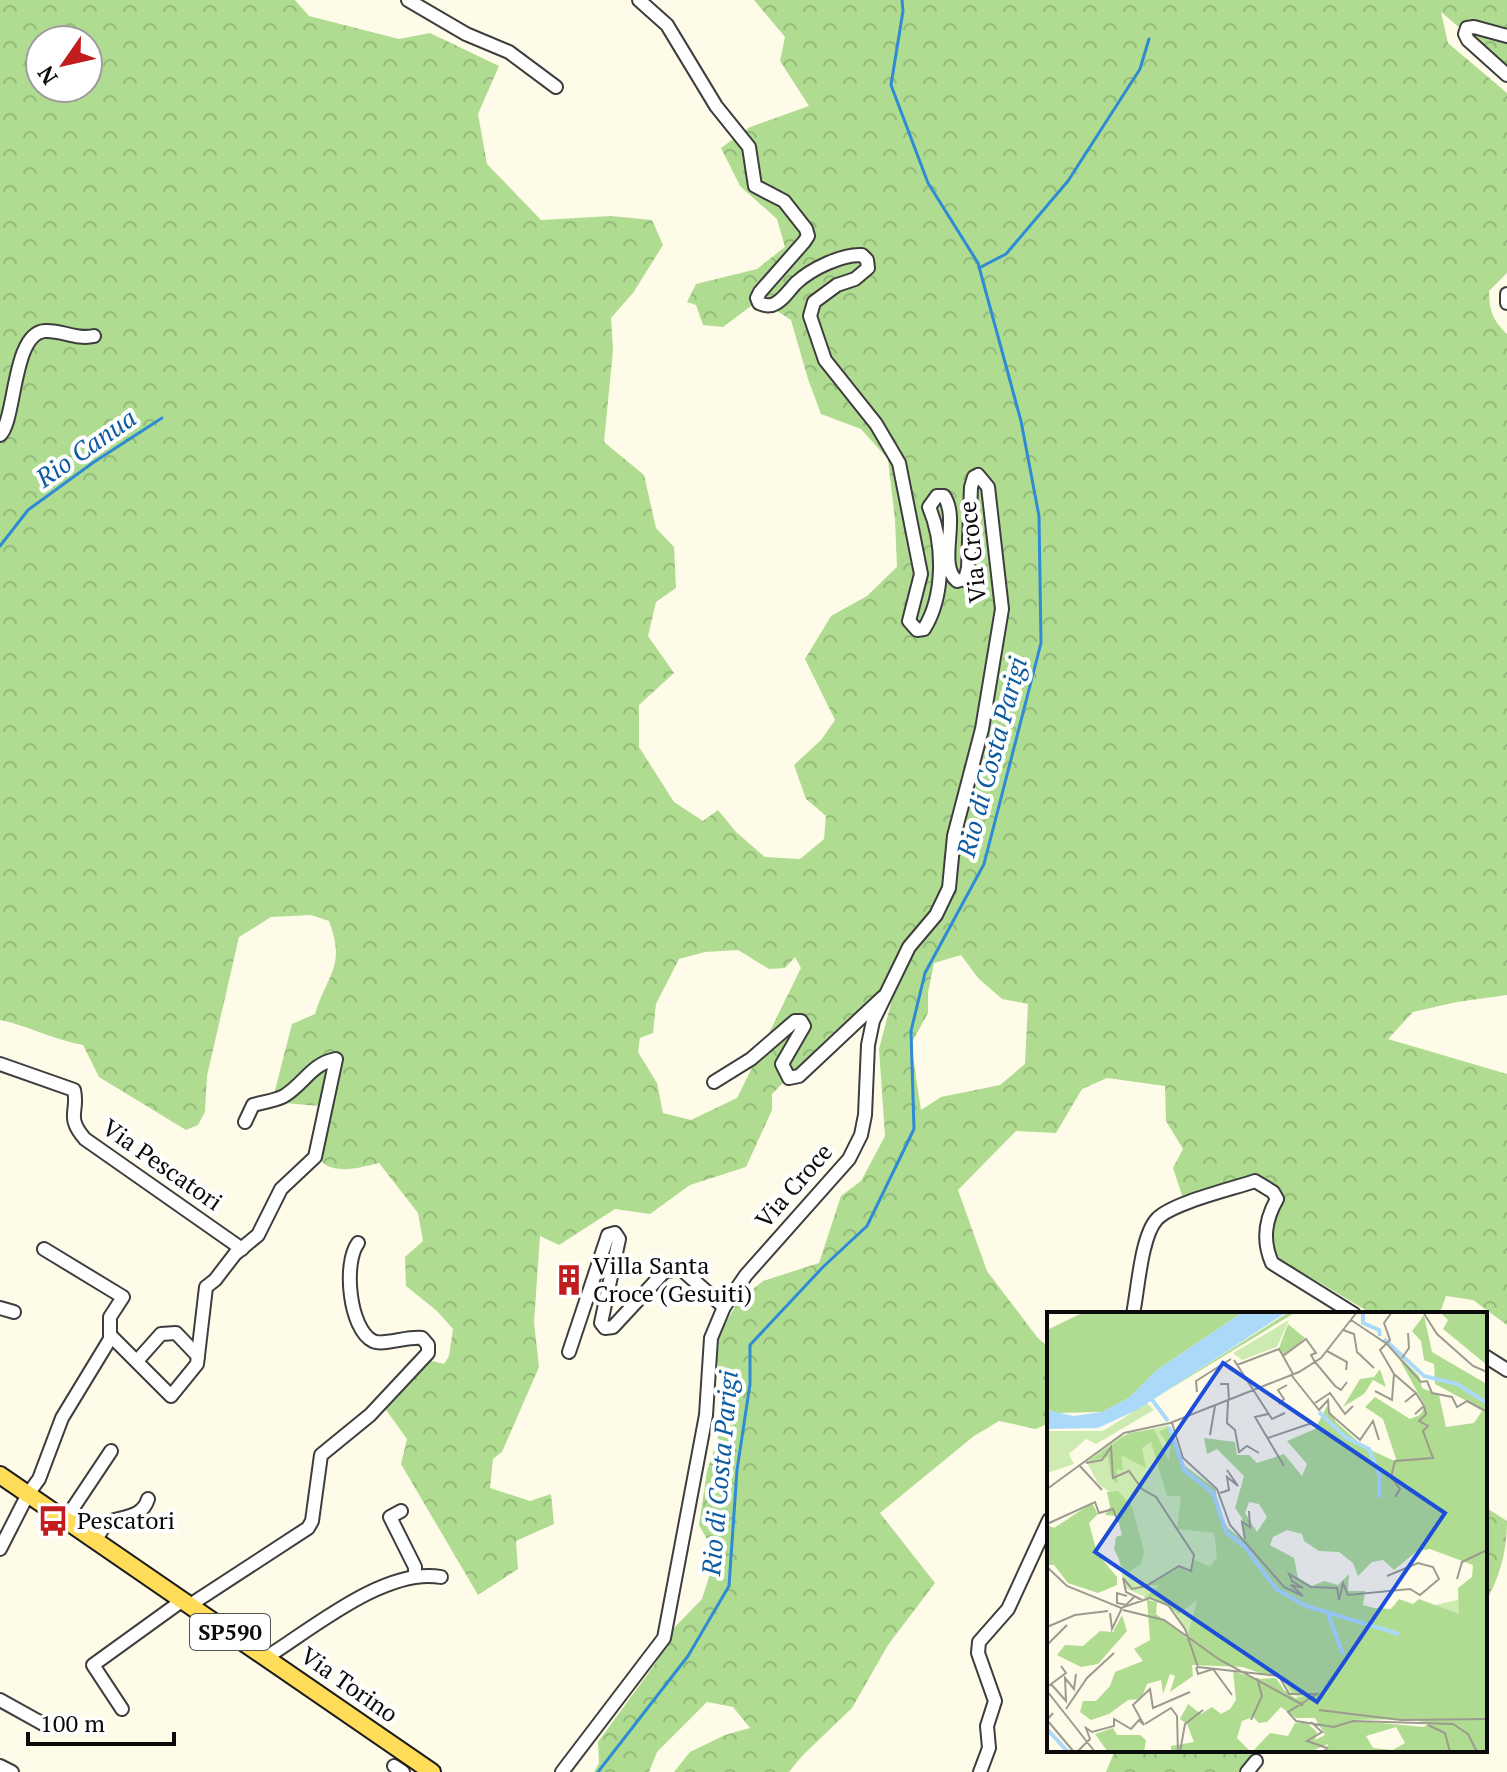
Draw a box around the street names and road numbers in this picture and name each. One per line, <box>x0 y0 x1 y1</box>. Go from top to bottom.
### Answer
street label: Via Croce <box>951 500 993 605</box>
street label: Via Pescatori <box>96 1111 229 1217</box>
street label: Via Croce <box>748 1136 839 1234</box>
road number: SP590 <box>190 1614 270 1650</box>
street label: Via Torino <box>294 1639 405 1729</box>

